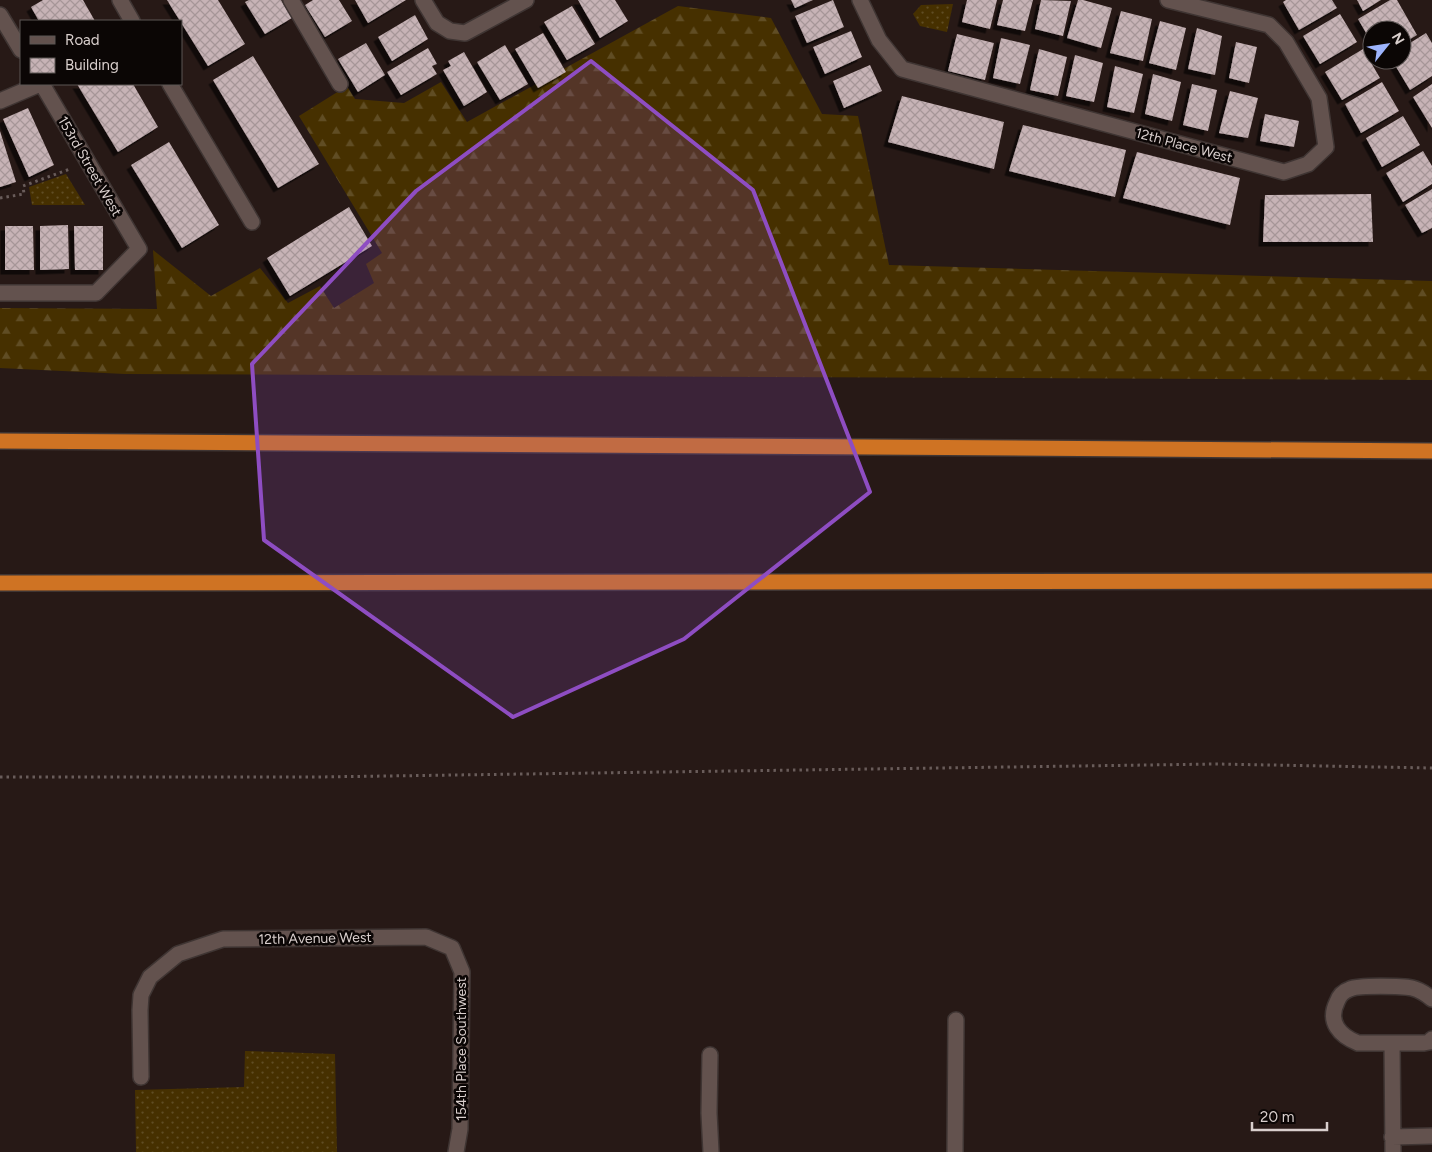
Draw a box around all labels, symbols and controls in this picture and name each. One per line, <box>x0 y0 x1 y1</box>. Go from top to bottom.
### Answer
legend <box>20 20 182 85</box>
north arrow <box>1362 20 1412 70</box>
text: N <box>1388 30 1408 48</box>
text: Road <box>65 31 100 49</box>
text: Building <box>65 56 119 74</box>
street label: 153rd Street West <box>54 113 125 219</box>
street label: 12th Place West <box>1134 124 1234 167</box>
street label: 12th Avenue West <box>258 929 372 948</box>
street label: 154th Place Southwest <box>453 977 470 1121</box>
scale bar <box>1252 1100 1327 1132</box>
text: 20 m <box>1260 1108 1294 1126</box>

